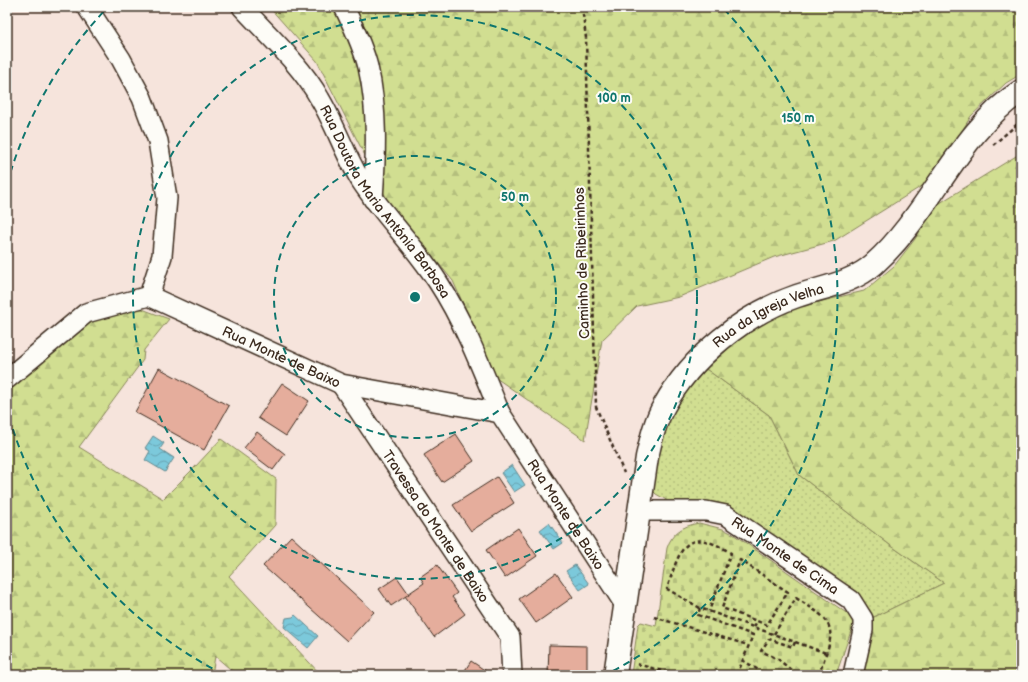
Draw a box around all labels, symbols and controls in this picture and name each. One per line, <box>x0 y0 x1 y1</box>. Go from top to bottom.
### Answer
text: 100 m <box>597 91 631 106</box>
street label: Rua Doutora Maria Antónia Barbosa <box>316 102 454 301</box>
text: 150 m <box>782 111 814 126</box>
street label: Caminho de Ribeirinhos <box>571 187 593 339</box>
text: 50 m <box>501 190 529 205</box>
street label: Rua da Igreja Velha <box>709 280 826 351</box>
centre of rings <box>408 290 422 304</box>
street label: Rua Monte de Baixo <box>220 322 343 391</box>
street label: Travessa do Monte de Baixo <box>379 447 493 606</box>
street label: Rua Monte de Baixo <box>524 456 608 573</box>
street label: Rua Monte de Cima <box>728 513 842 598</box>

